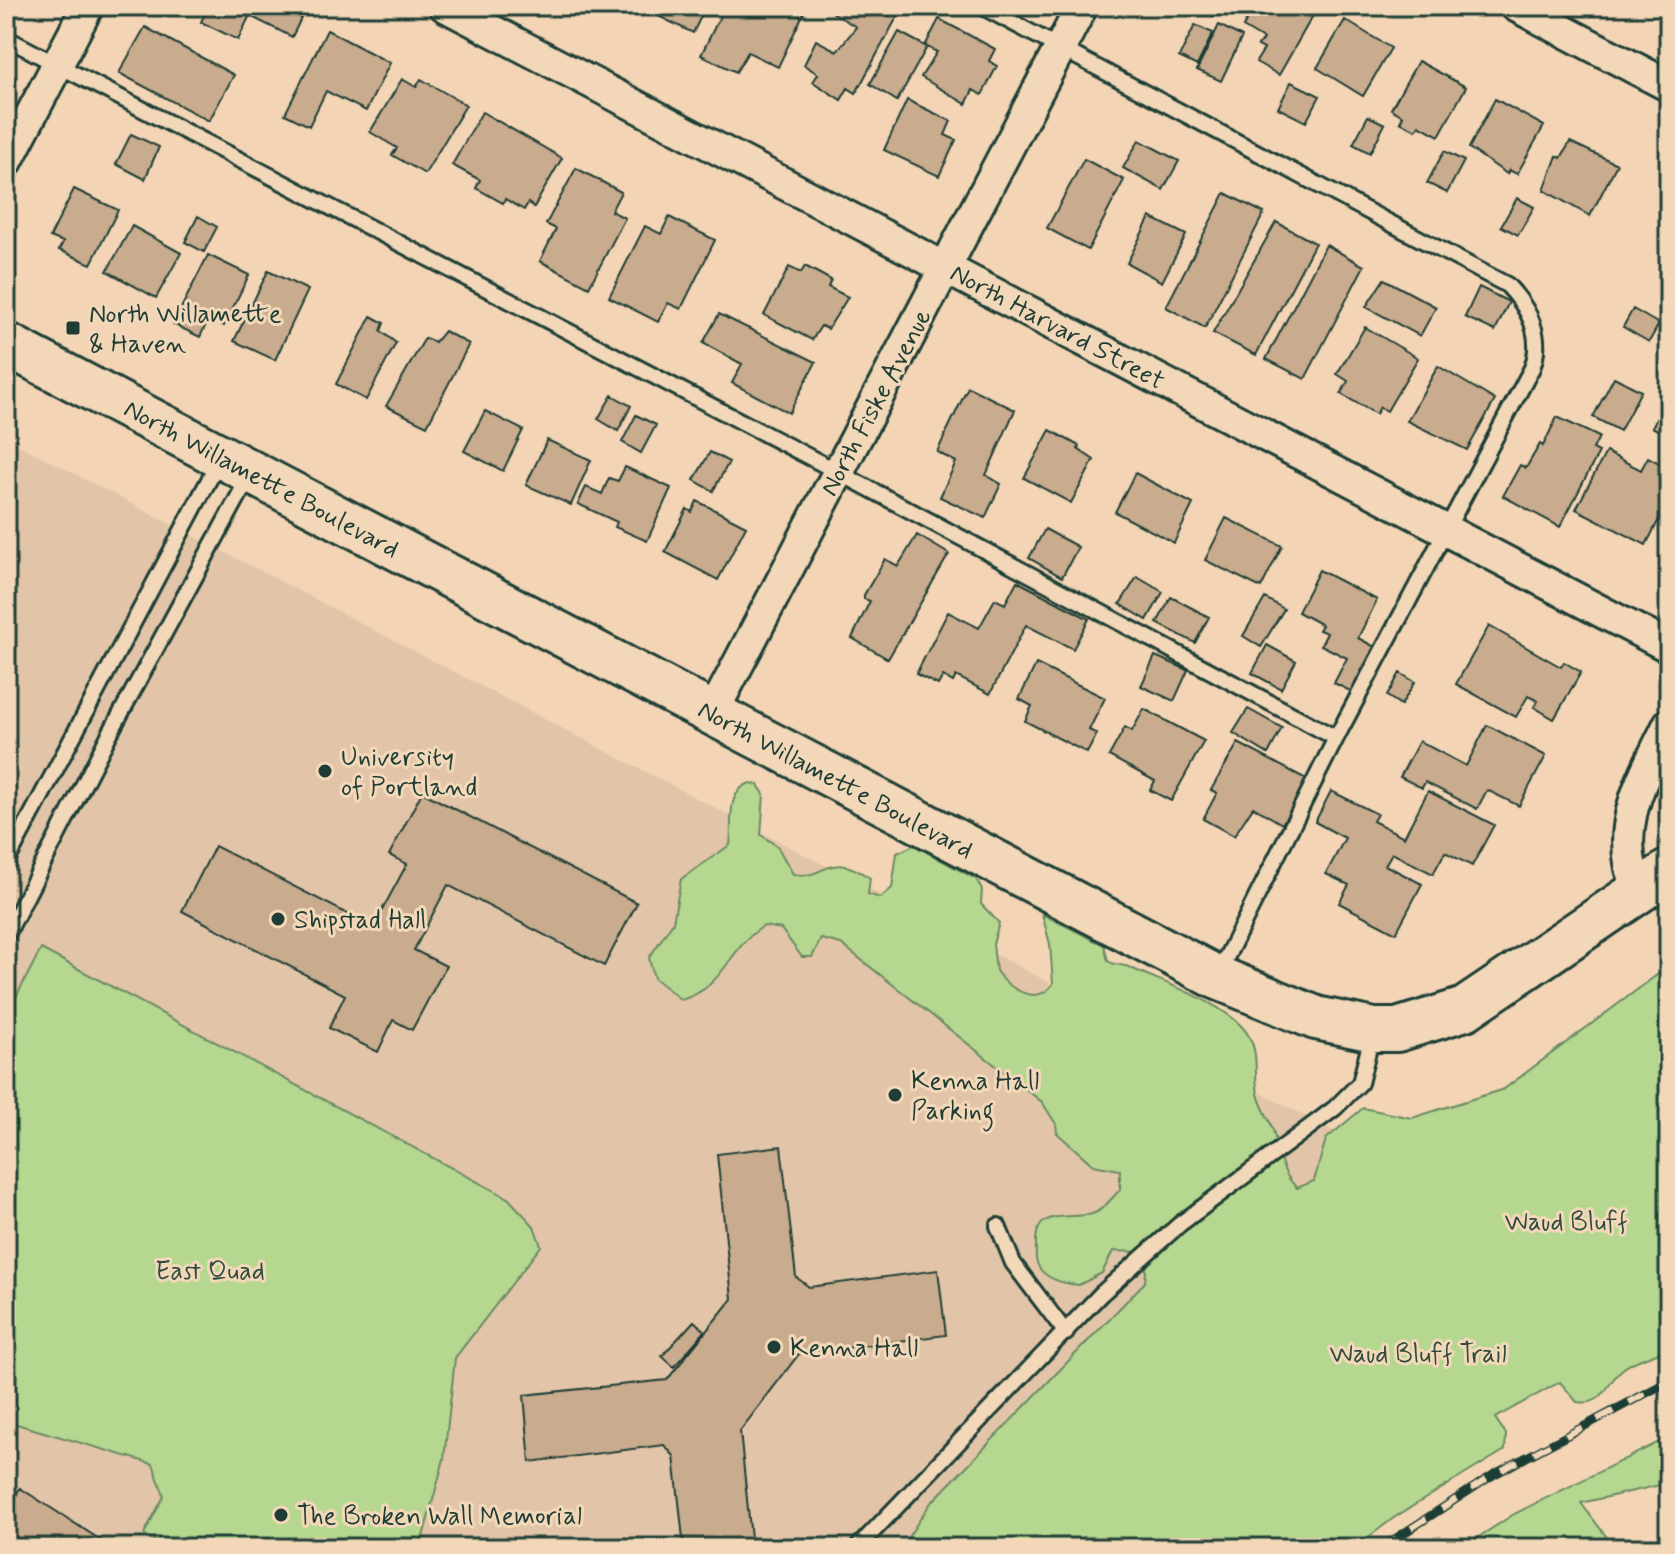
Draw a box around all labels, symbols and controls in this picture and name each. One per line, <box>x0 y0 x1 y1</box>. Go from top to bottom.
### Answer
street label: North Harvard Street <box>944 257 1170 399</box>
place label: North Willamette & Haven <box>89 298 282 362</box>
street label: North Fiske Avenue <box>813 303 940 502</box>
marker: North Willamette & Haven <box>64 319 82 337</box>
street label: North Willamette Boulevard <box>118 393 405 567</box>
street label: North Willamette Boulevard <box>692 694 979 868</box>
place label: University of Portland <box>341 741 477 805</box>
marker: University of Portland <box>316 762 334 780</box>
place label: Shipstad Hall <box>294 904 426 938</box>
marker: Shipstad Hall <box>269 910 287 928</box>
place label: Kenna Hall Parking <box>911 1065 1039 1132</box>
marker: Kenna Hall Parking <box>886 1086 904 1104</box>
park label: Waud Bluff <box>1504 1206 1628 1240</box>
park label: East Quad <box>155 1255 265 1289</box>
place label: Kenna Hall <box>790 1332 918 1366</box>
marker: Kenna Hall <box>765 1338 783 1356</box>
park label: Waud Bluff Trail <box>1329 1338 1507 1372</box>
place label: The Broken Wall Memorial <box>297 1500 582 1534</box>
marker: The Broken Wall Memorial <box>272 1506 290 1524</box>

